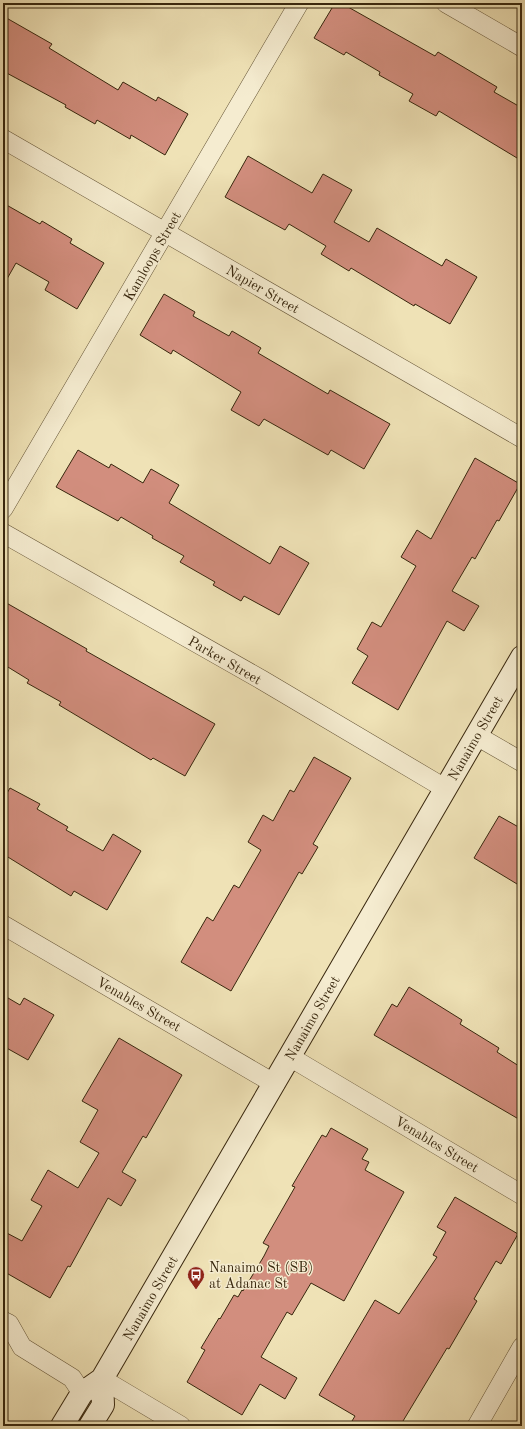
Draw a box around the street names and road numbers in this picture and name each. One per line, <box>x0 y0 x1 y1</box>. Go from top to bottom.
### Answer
street label: Kamloops Street <box>122 209 184 304</box>
street label: Napier Street <box>224 263 302 316</box>
street label: Parker Street <box>185 634 264 687</box>
street label: Nanaimo Street <box>446 694 506 783</box>
street label: Nanaimo Street <box>283 974 343 1063</box>
street label: Venables Street <box>94 975 183 1035</box>
street label: Venables Street <box>392 1114 481 1175</box>
street label: Nanaimo Street <box>121 1254 181 1343</box>

